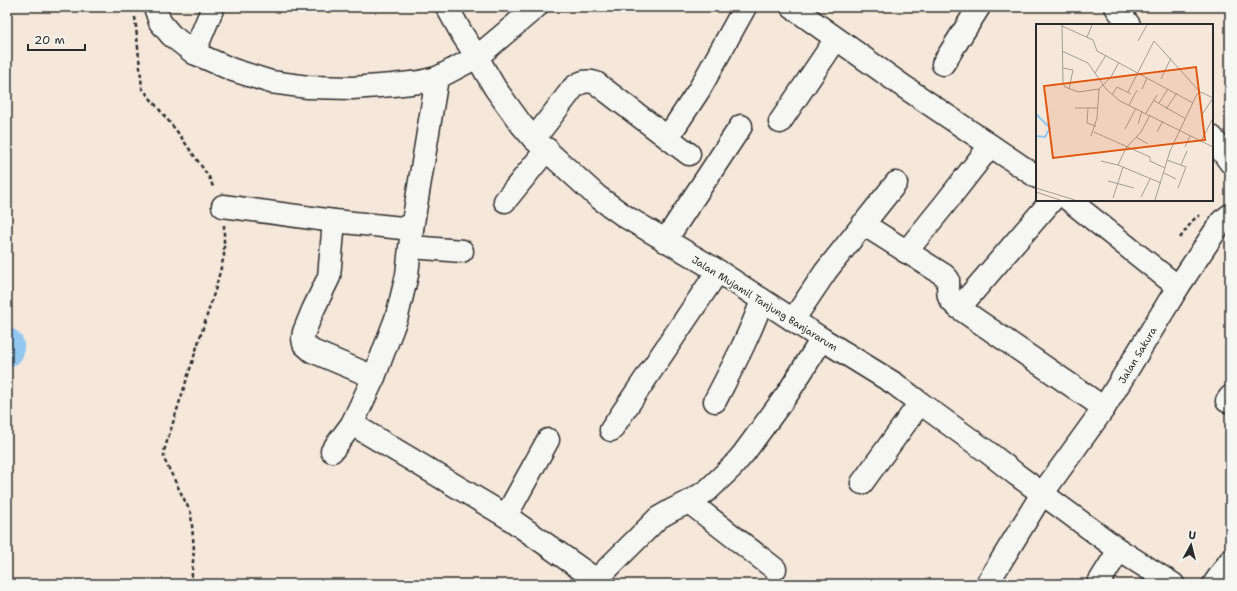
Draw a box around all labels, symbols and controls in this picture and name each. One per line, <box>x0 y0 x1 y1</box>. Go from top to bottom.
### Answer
inset map <box>1036 24 1213 201</box>
scale bar <box>28 26 85 52</box>
text: 20 m <box>34 32 65 48</box>
street label: Jalan Mujamil Tanjung Banjararum <box>689 253 840 354</box>
street label: Jalan Sakura <box>1115 324 1160 386</box>
north arrow <box>1171 525 1211 565</box>
text: U <box>1188 528 1197 543</box>

